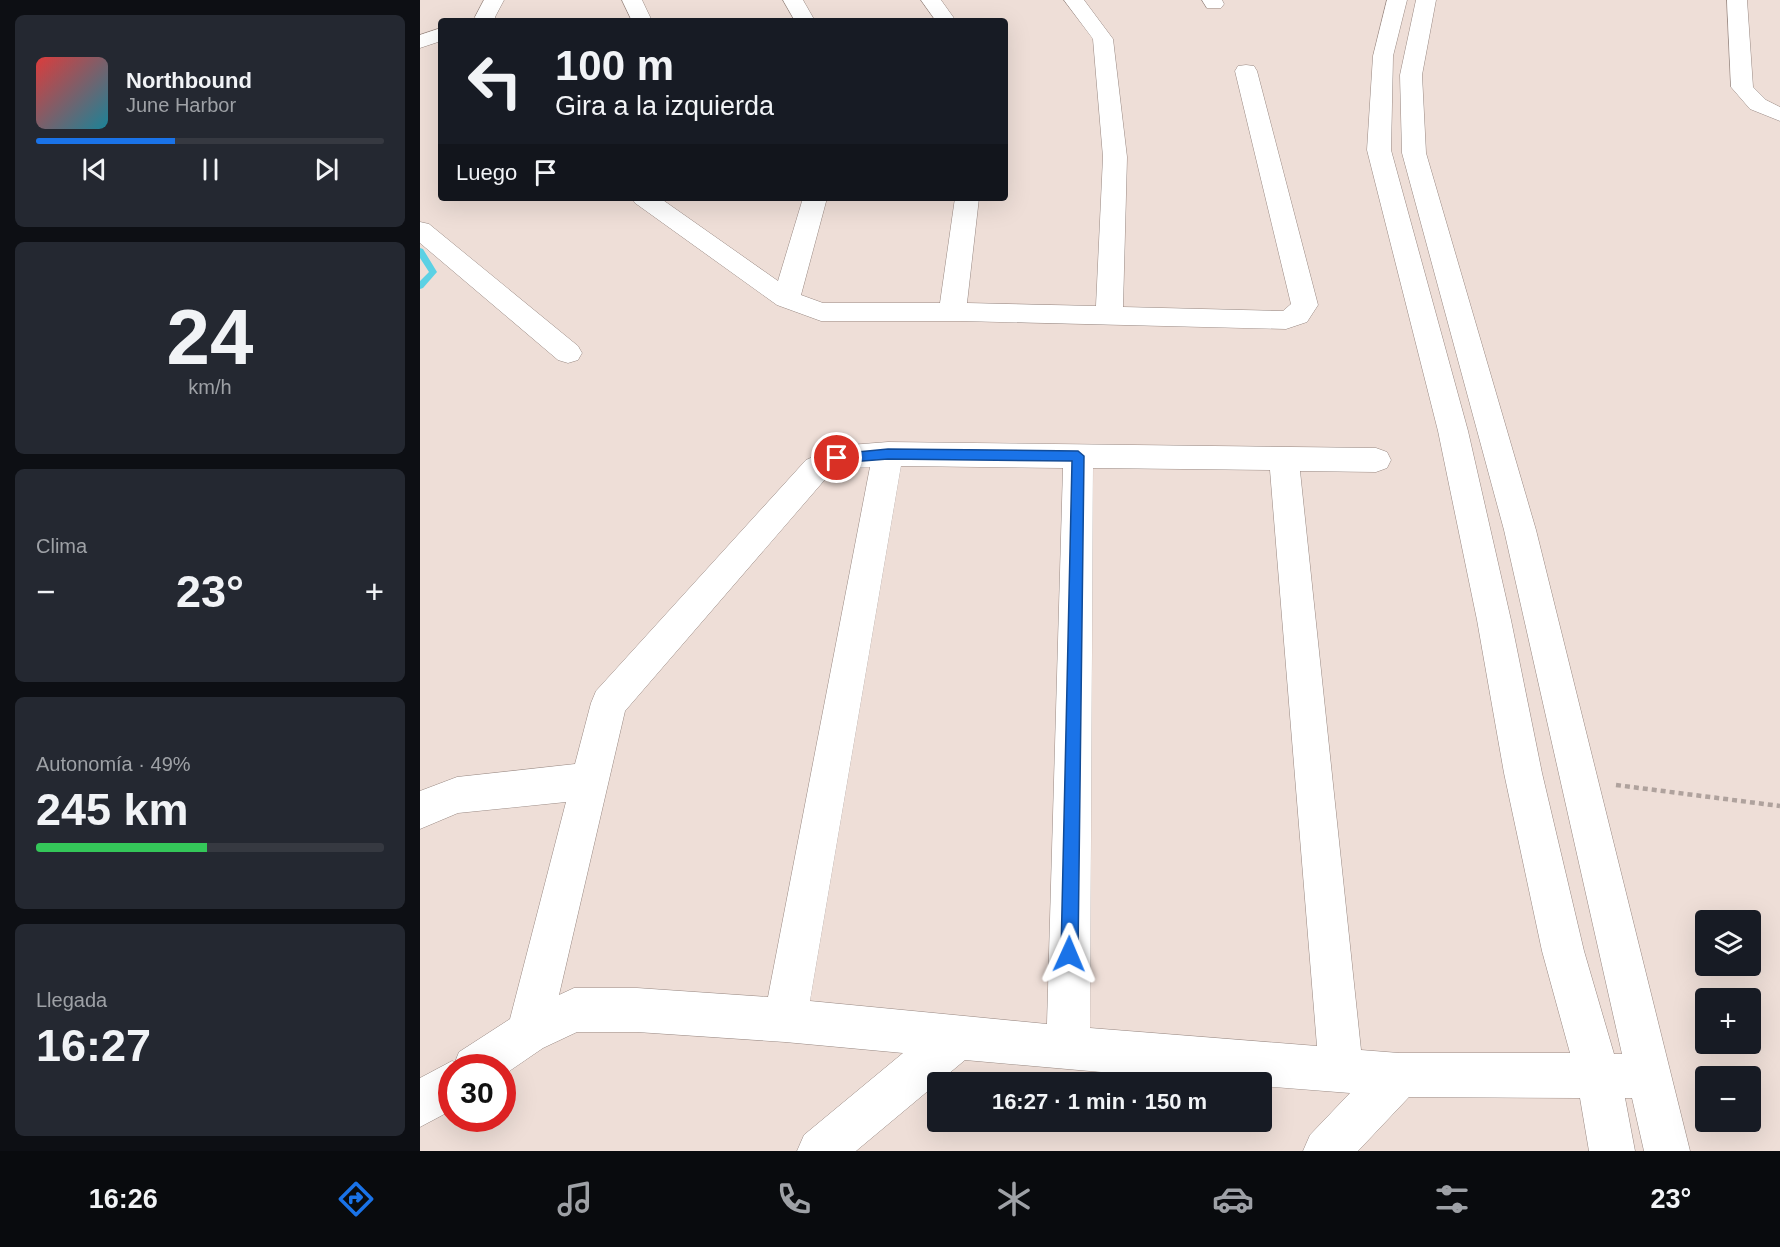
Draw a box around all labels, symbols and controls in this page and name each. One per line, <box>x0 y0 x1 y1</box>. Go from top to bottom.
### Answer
icon: left <box>456 42 534 120</box>
text: 100 m <box>555 42 674 89</box>
text: Northbound <box>126 68 252 93</box>
text: Gira a la izquierda <box>555 91 774 121</box>
text: June Harbor <box>126 94 236 116</box>
icon: previous <box>78 153 111 186</box>
icon: pause <box>194 153 227 186</box>
icon: next <box>310 153 343 186</box>
icon: arrive <box>529 156 562 189</box>
text: Luego <box>456 160 517 185</box>
text: 24 <box>167 293 253 381</box>
text: km/h <box>188 376 232 398</box>
pin <box>811 432 862 483</box>
icon: arrive <box>820 441 853 474</box>
text: Clima <box>36 535 87 557</box>
text: 23° <box>176 566 244 617</box>
text: − <box>36 573 55 610</box>
text: + <box>365 573 384 610</box>
text: Autonomía · 49% <box>36 753 191 775</box>
text: 245 km <box>36 784 189 835</box>
map controls <box>1695 910 1761 1132</box>
button: layers <box>1695 910 1761 976</box>
position arrow <box>1037 922 1101 986</box>
button: + <box>1695 988 1761 1054</box>
text: Llegada <box>36 989 107 1011</box>
text: 16:27 <box>36 1020 151 1071</box>
speed limit sign: 30 <box>438 1054 516 1132</box>
button: − <box>1695 1066 1761 1132</box>
text: 16:27 · 1 min · 150 m <box>992 1089 1207 1114</box>
icon: directions <box>335 1178 377 1220</box>
icon: music <box>554 1178 596 1220</box>
icon: phone <box>773 1178 815 1220</box>
icon: climate <box>993 1178 1035 1220</box>
icon: car <box>1212 1178 1254 1220</box>
icon: filters <box>1431 1178 1473 1220</box>
text: 16:26 <box>89 1184 158 1214</box>
text: 23° <box>1650 1184 1691 1214</box>

